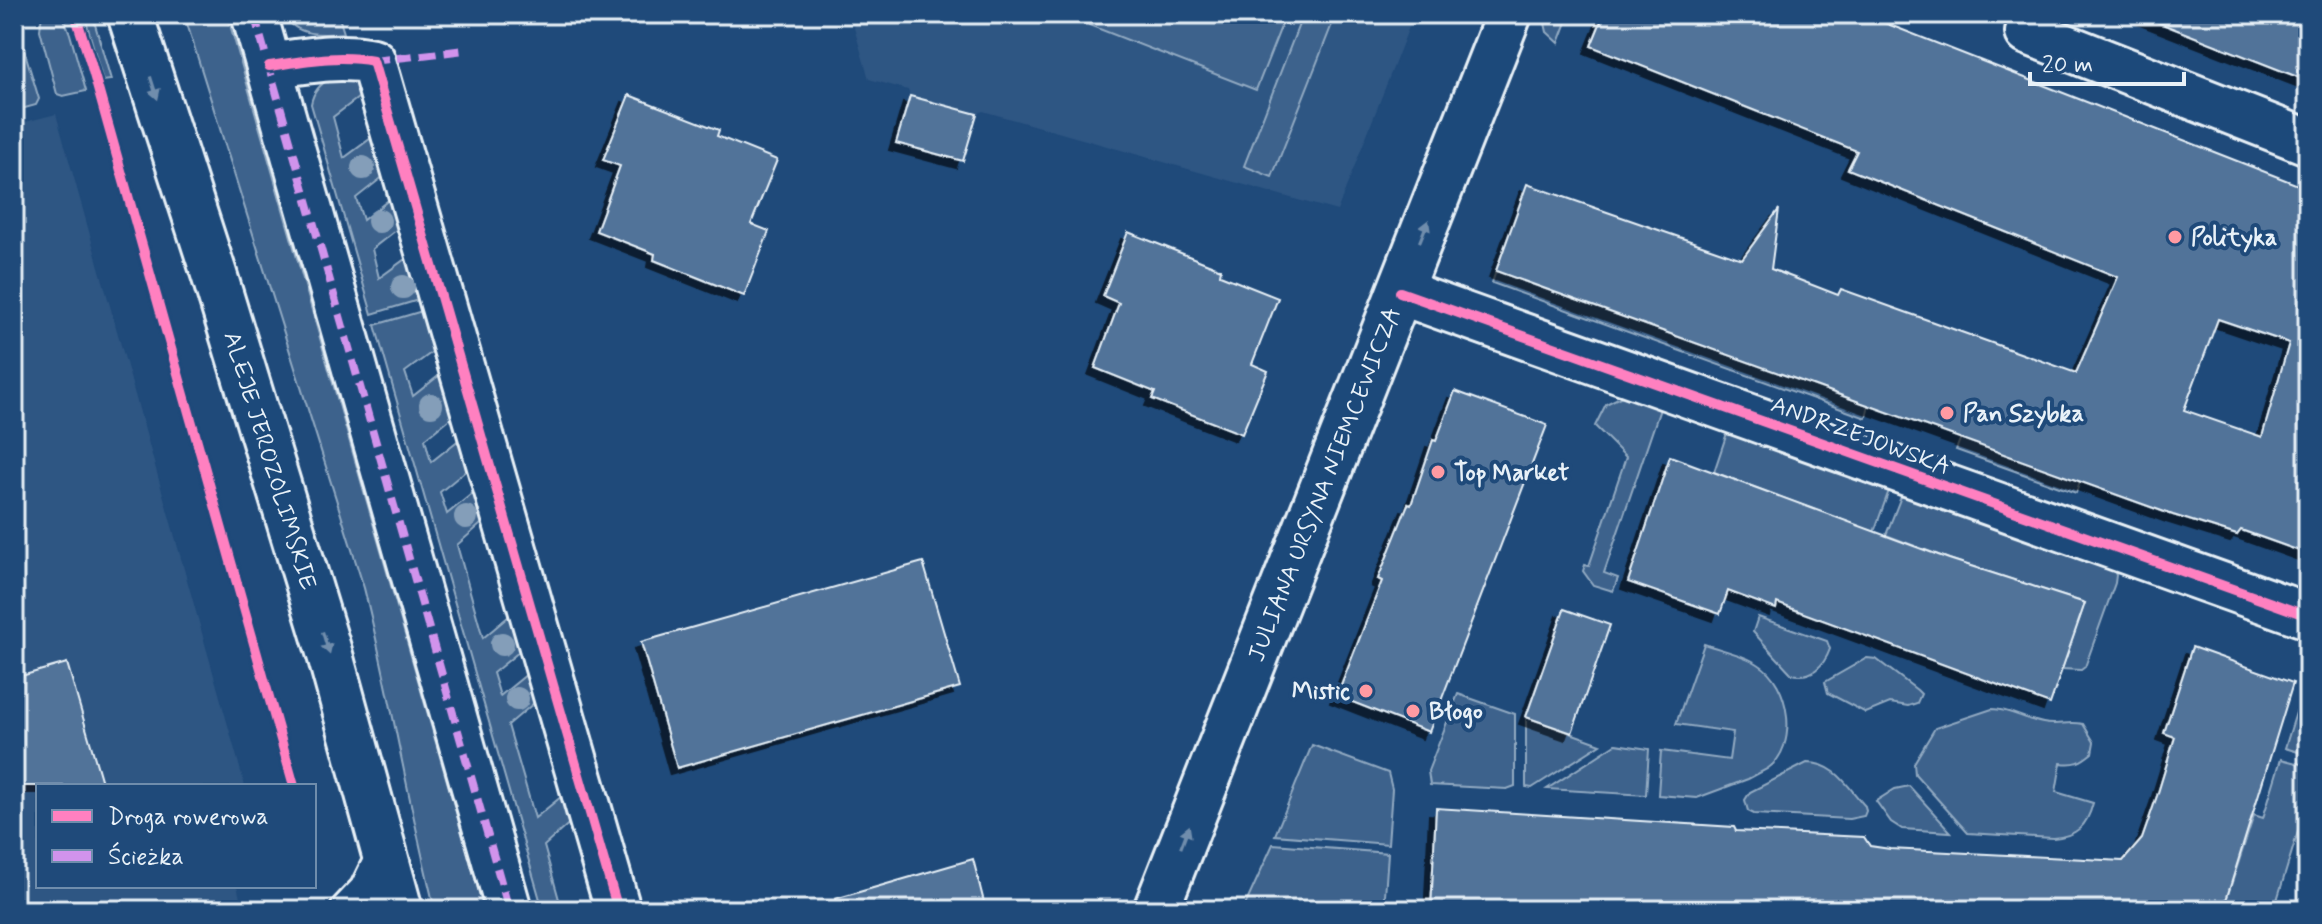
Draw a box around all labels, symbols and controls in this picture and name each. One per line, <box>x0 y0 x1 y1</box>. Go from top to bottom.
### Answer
scale bar <box>2030 36 2184 86</box>
text: 20 m <box>2042 50 2093 81</box>
one-way arrow <box>149 77 161 101</box>
one-way arrow <box>1418 219 1431 243</box>
place label: Polityka <box>2191 223 2277 254</box>
marker: Polityka <box>2166 228 2184 246</box>
street label: JULIANA URSYNA NIEMCEWICZA <box>1241 303 1409 666</box>
street label: ALEJE JEROZOLIMSKIE <box>215 328 323 594</box>
street label: ANDRZEJOWSKA <box>1767 390 1954 483</box>
place label: Pan Szybka <box>1963 399 2084 430</box>
marker: Pan Szybka <box>1938 404 1956 422</box>
place label: Top Market <box>1454 458 1570 489</box>
marker: Top Market <box>1429 463 1447 481</box>
one-way arrow <box>320 632 333 656</box>
place label: Mistic <box>1292 677 1350 708</box>
marker: Mistic <box>1357 682 1375 700</box>
place label: Błogo <box>1429 697 1483 729</box>
marker: Błogo <box>1404 702 1422 720</box>
legend <box>36 784 316 888</box>
text: Droga rowerowa <box>108 802 269 833</box>
one-way arrow <box>1179 825 1192 849</box>
text: Ścieżka <box>108 841 184 873</box>

